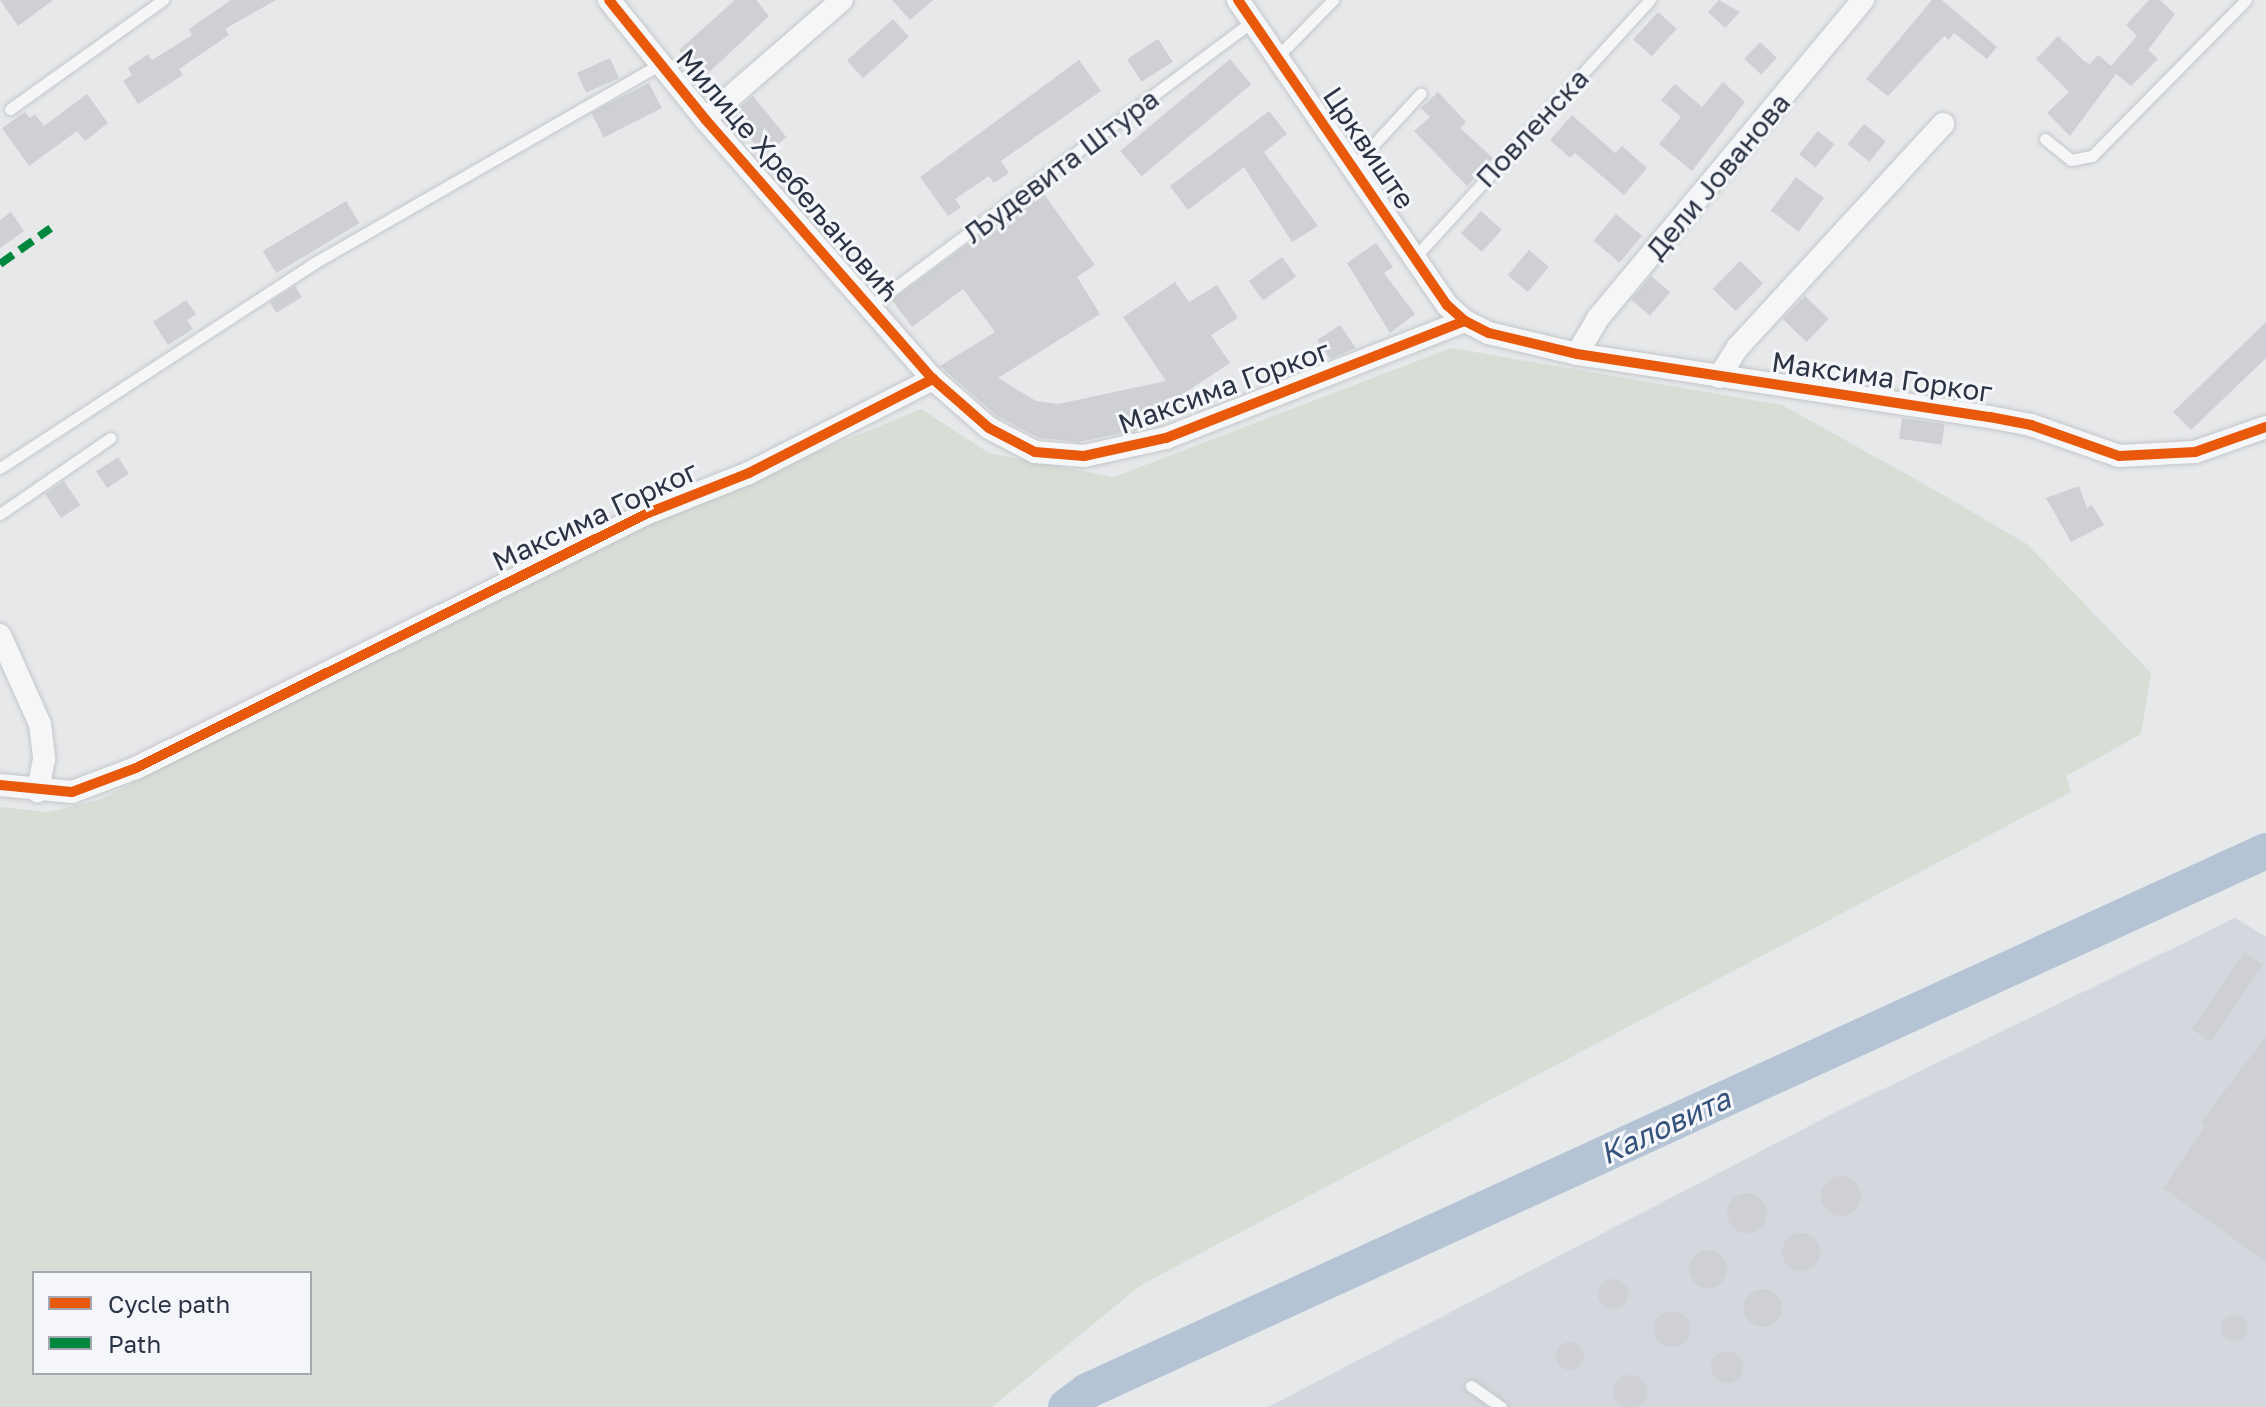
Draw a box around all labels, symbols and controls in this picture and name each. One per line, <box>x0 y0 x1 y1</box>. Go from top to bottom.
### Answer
street label: Милице Хребељановић <box>669 42 907 308</box>
street label: Повленска <box>1468 62 1596 194</box>
street label: Црквиште <box>1316 81 1422 215</box>
street label: Људевита Штура <box>957 82 1165 250</box>
street label: Дели Јованова <box>1639 86 1797 266</box>
street label: Максима Горког <box>1114 333 1334 441</box>
street label: Максима Горког <box>1769 345 1995 409</box>
street label: Максима Горког <box>487 454 703 578</box>
water label: Каловита <box>1594 1080 1736 1172</box>
legend <box>32 1271 312 1375</box>
text: Cycle path <box>108 1289 230 1318</box>
text: Path <box>108 1329 161 1358</box>

